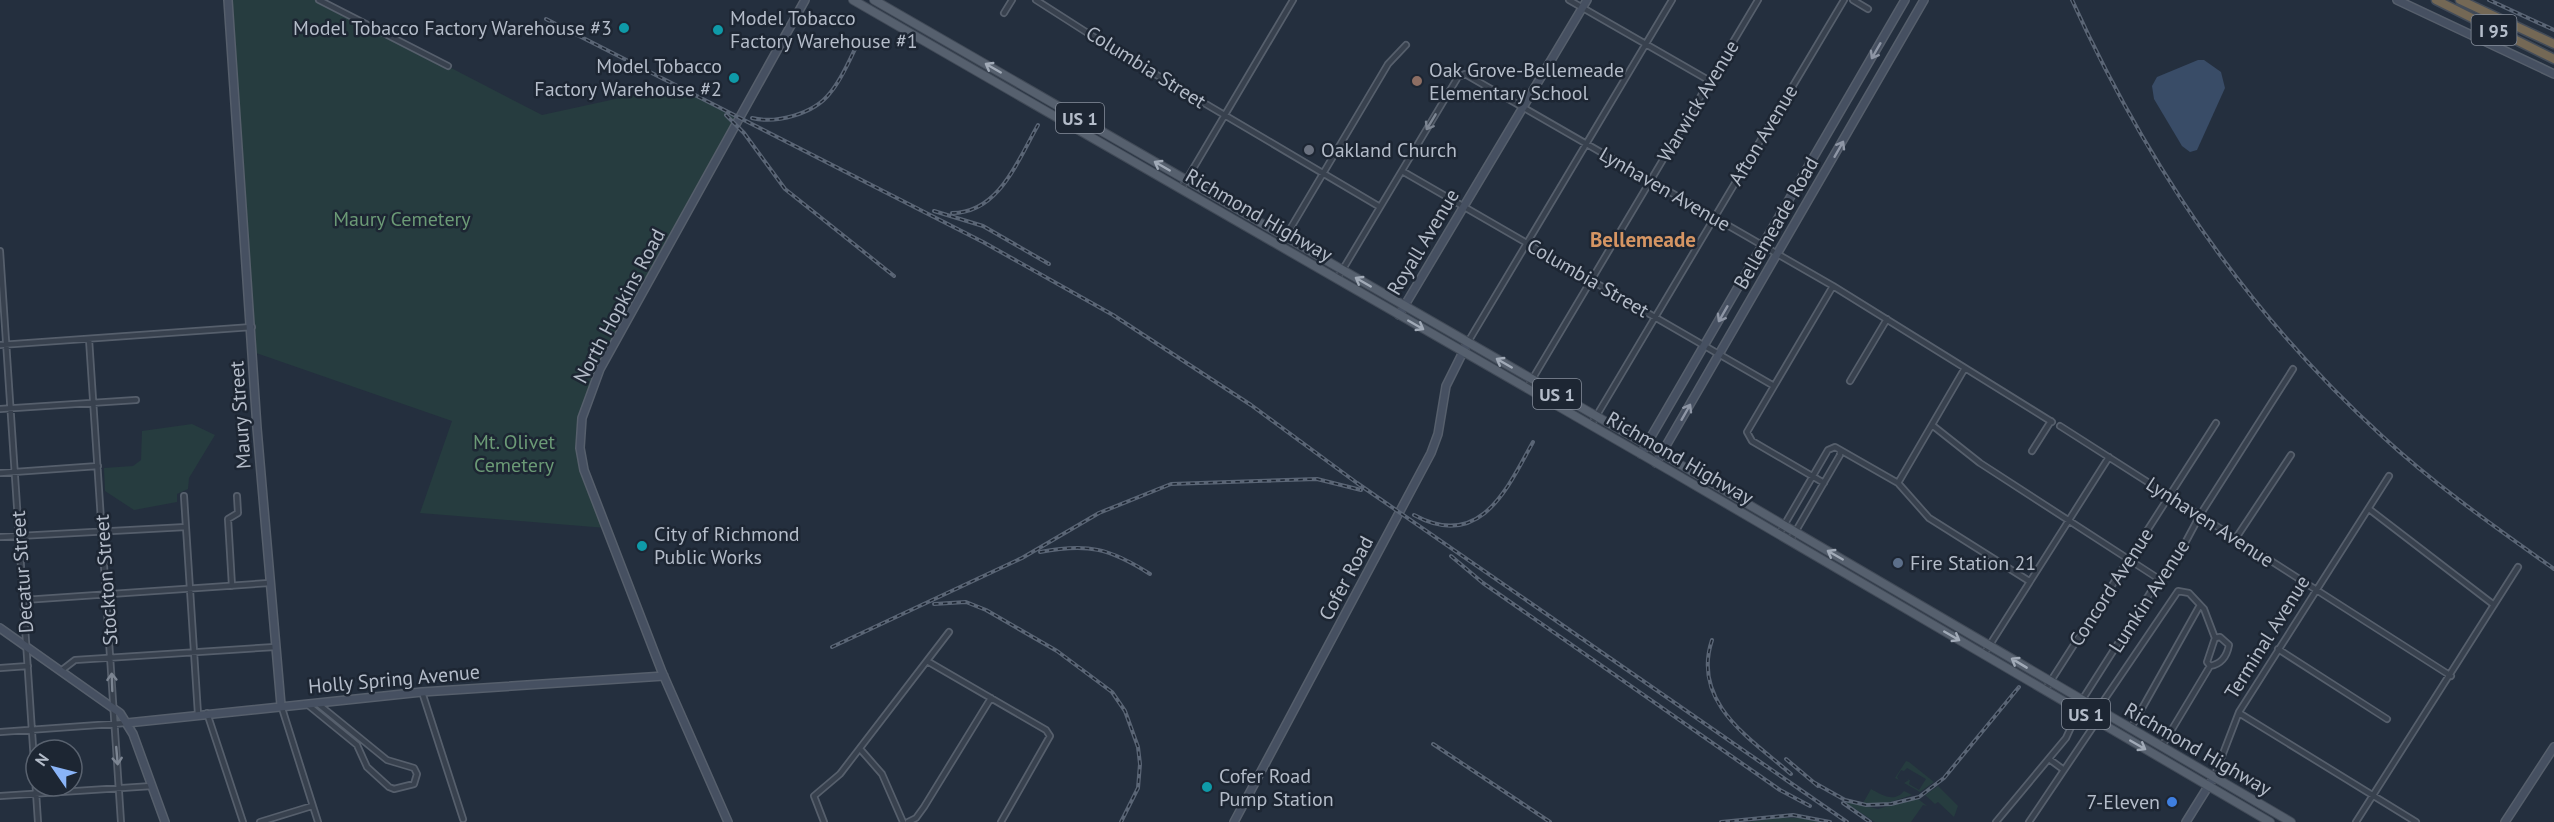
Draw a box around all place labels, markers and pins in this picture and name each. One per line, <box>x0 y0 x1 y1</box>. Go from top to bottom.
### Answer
place label: Model Tobacco Factory Warehouse #1 <box>730 5 918 54</box>
place label: Model Tobacco Factory Warehouse #3 <box>293 15 612 41</box>
marker: Model Tobacco Factory Warehouse #3 <box>617 21 631 35</box>
marker: Model Tobacco Factory Warehouse #1 <box>711 23 725 37</box>
place label: Model Tobacco Factory Warehouse #2 <box>534 53 722 102</box>
place label: Oak Grove-Bellemeade Elementary School <box>1429 57 1624 106</box>
marker: Model Tobacco Factory Warehouse #2 <box>727 71 741 85</box>
marker: Oak Grove-Bellemeade Elementary School <box>1410 74 1424 88</box>
place label: Oakland Church <box>1321 137 1457 163</box>
marker: Oakland Church <box>1302 143 1316 157</box>
place label: City of Richmond Public Works <box>654 521 800 570</box>
marker: City of Richmond Public Works <box>635 539 649 553</box>
place label: Fire Station 21 <box>1910 550 2036 576</box>
marker: Fire Station 21 <box>1891 556 1905 570</box>
place label: Cofer Road Pump Station <box>1219 763 1334 812</box>
marker: Cofer Road Pump Station <box>1200 780 1214 794</box>
place label: 7-Eleven <box>2086 789 2160 815</box>
marker: 7-Eleven <box>2165 795 2179 809</box>

